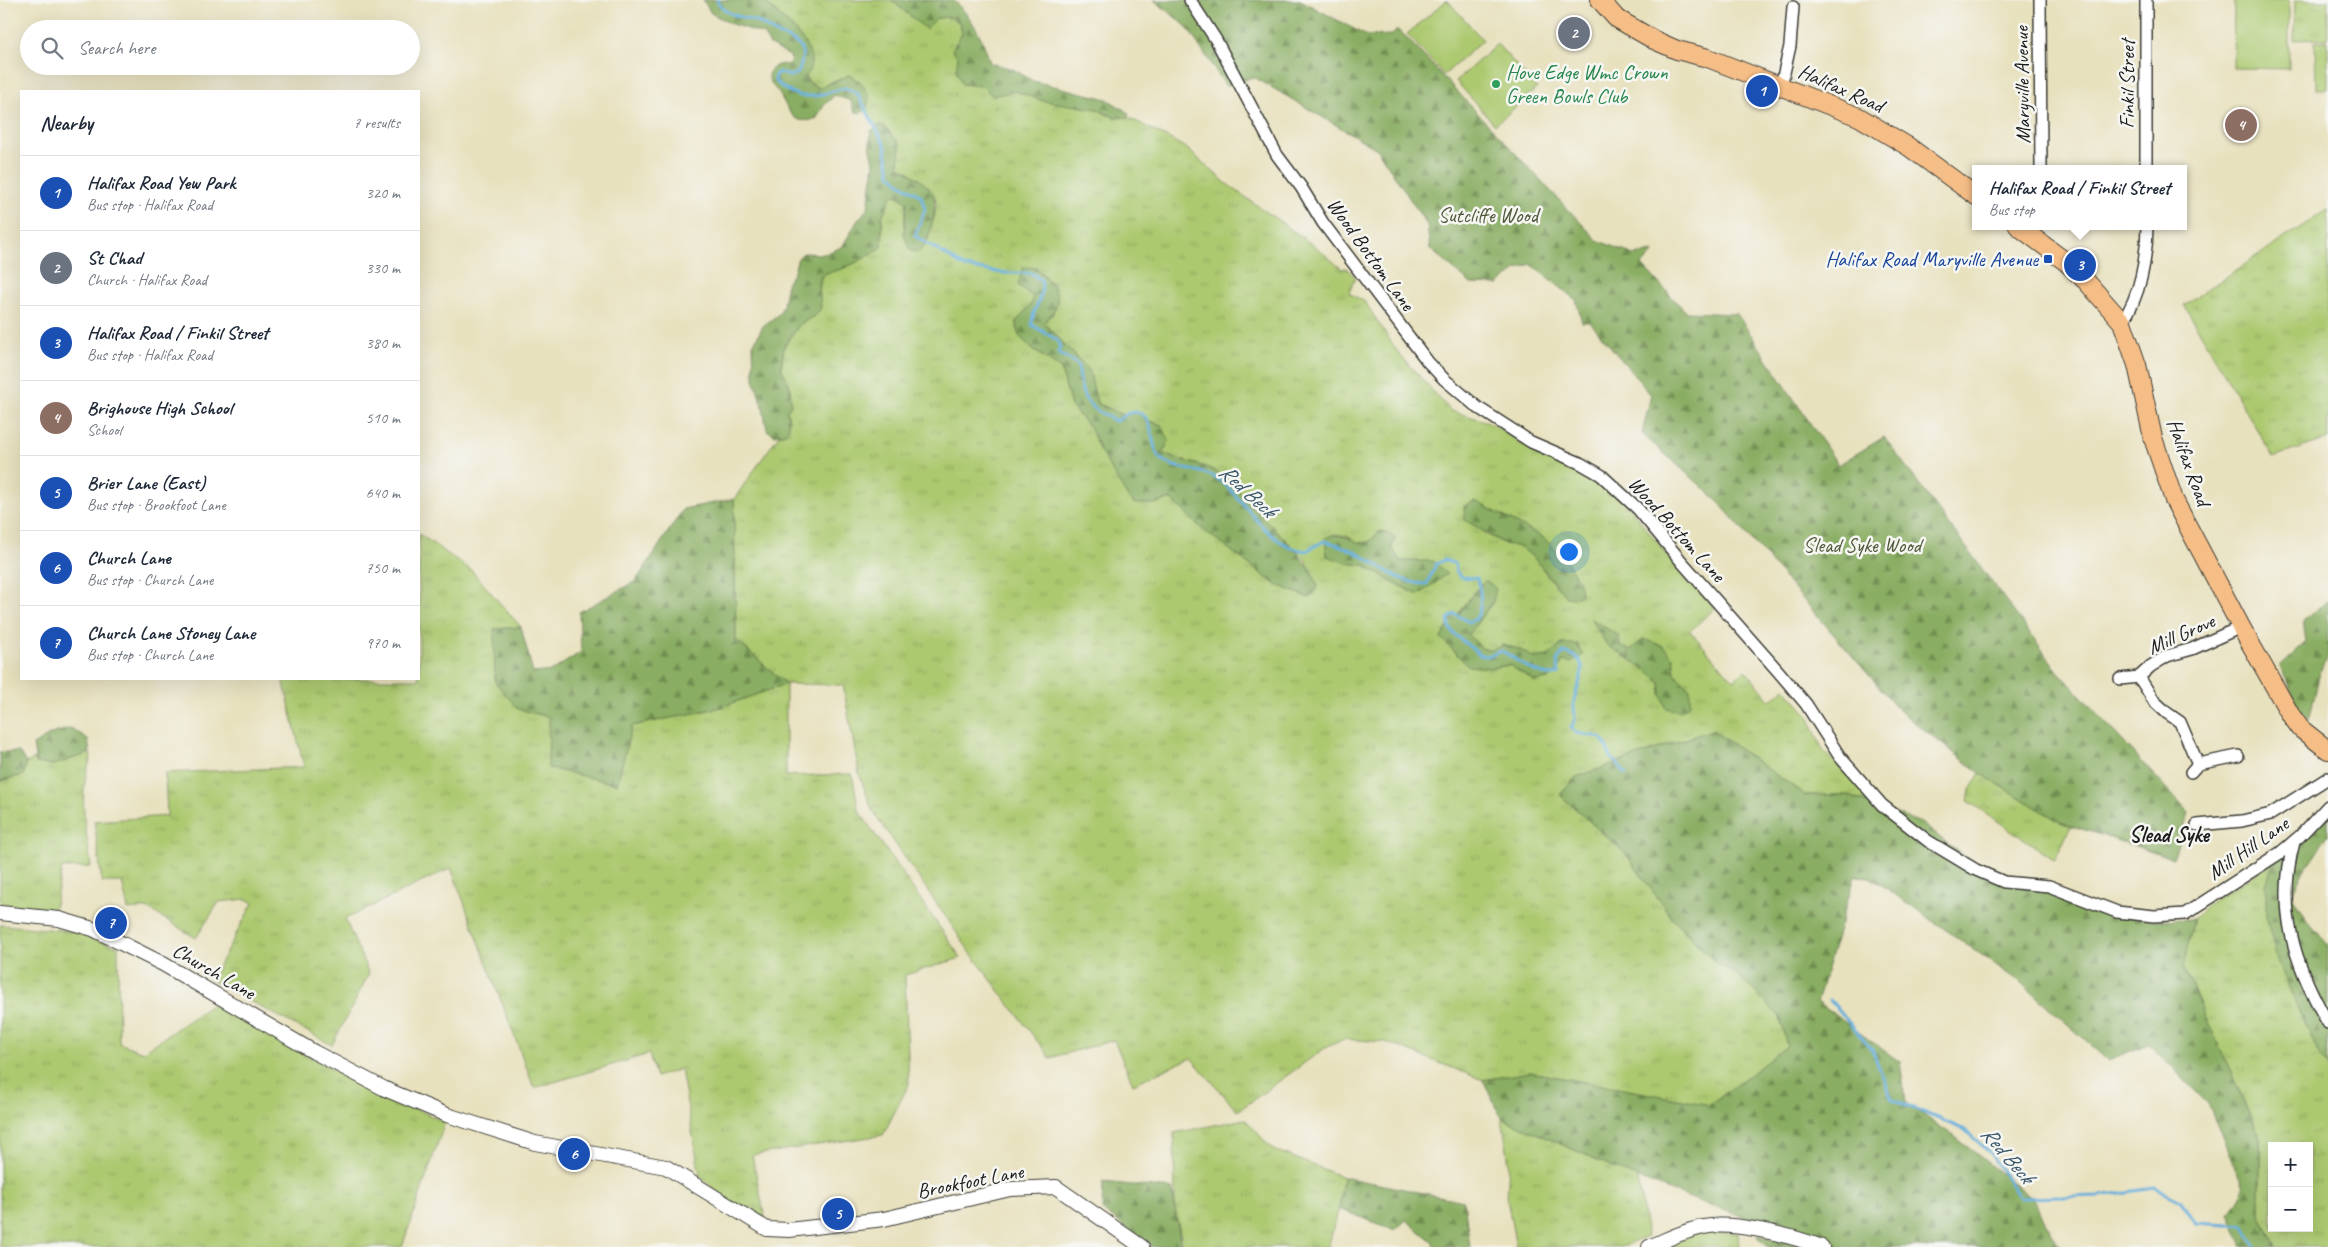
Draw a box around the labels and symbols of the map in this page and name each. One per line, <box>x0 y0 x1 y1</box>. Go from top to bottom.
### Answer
pin: 2 <box>1558 14 1590 52</box>
street label: Maryville Avenue <box>2008 25 2036 144</box>
street label: Finkil Street <box>2114 36 2140 129</box>
street label: Halifax Road <box>1794 58 1891 120</box>
place label: Hove Edge Wmc Crown Green Bowls Club <box>1506 59 1668 109</box>
pin: 1 <box>1746 72 1778 110</box>
marker: Hove Edge Wmc Crown Green Bowls Club <box>1490 78 1502 90</box>
pin: 4 <box>2225 106 2257 144</box>
street label: Wood Bottom Lane <box>1321 192 1421 316</box>
park label: Sutcliffe Wood <box>1438 202 1542 228</box>
place label: Halifax Road Maryville Avenue <box>1825 246 2039 272</box>
pin: 3 <box>2064 246 2096 284</box>
marker: Halifax Road Maryville Avenue <box>2042 253 2054 265</box>
street label: Halifax Road <box>2161 415 2218 513</box>
water label: Red Beck <box>1213 458 1284 526</box>
street label: Wood Bottom Lane <box>1623 471 1732 588</box>
park label: Slead Syke Wood <box>1803 532 1925 558</box>
your location <box>1556 539 1582 565</box>
street label: Mill Grove <box>2143 607 2220 660</box>
street label: Mill Hill Lane <box>2202 809 2295 885</box>
district label: Slead Syke <box>2129 821 2211 849</box>
pin: 7 <box>95 904 127 942</box>
street label: Church Lane <box>168 937 261 1006</box>
water label: Red Beck <box>1975 1120 2042 1192</box>
pin: 6 <box>558 1135 590 1173</box>
street label: Brookfoot Lane <box>915 1158 1026 1204</box>
pin: 5 <box>822 1195 854 1233</box>

